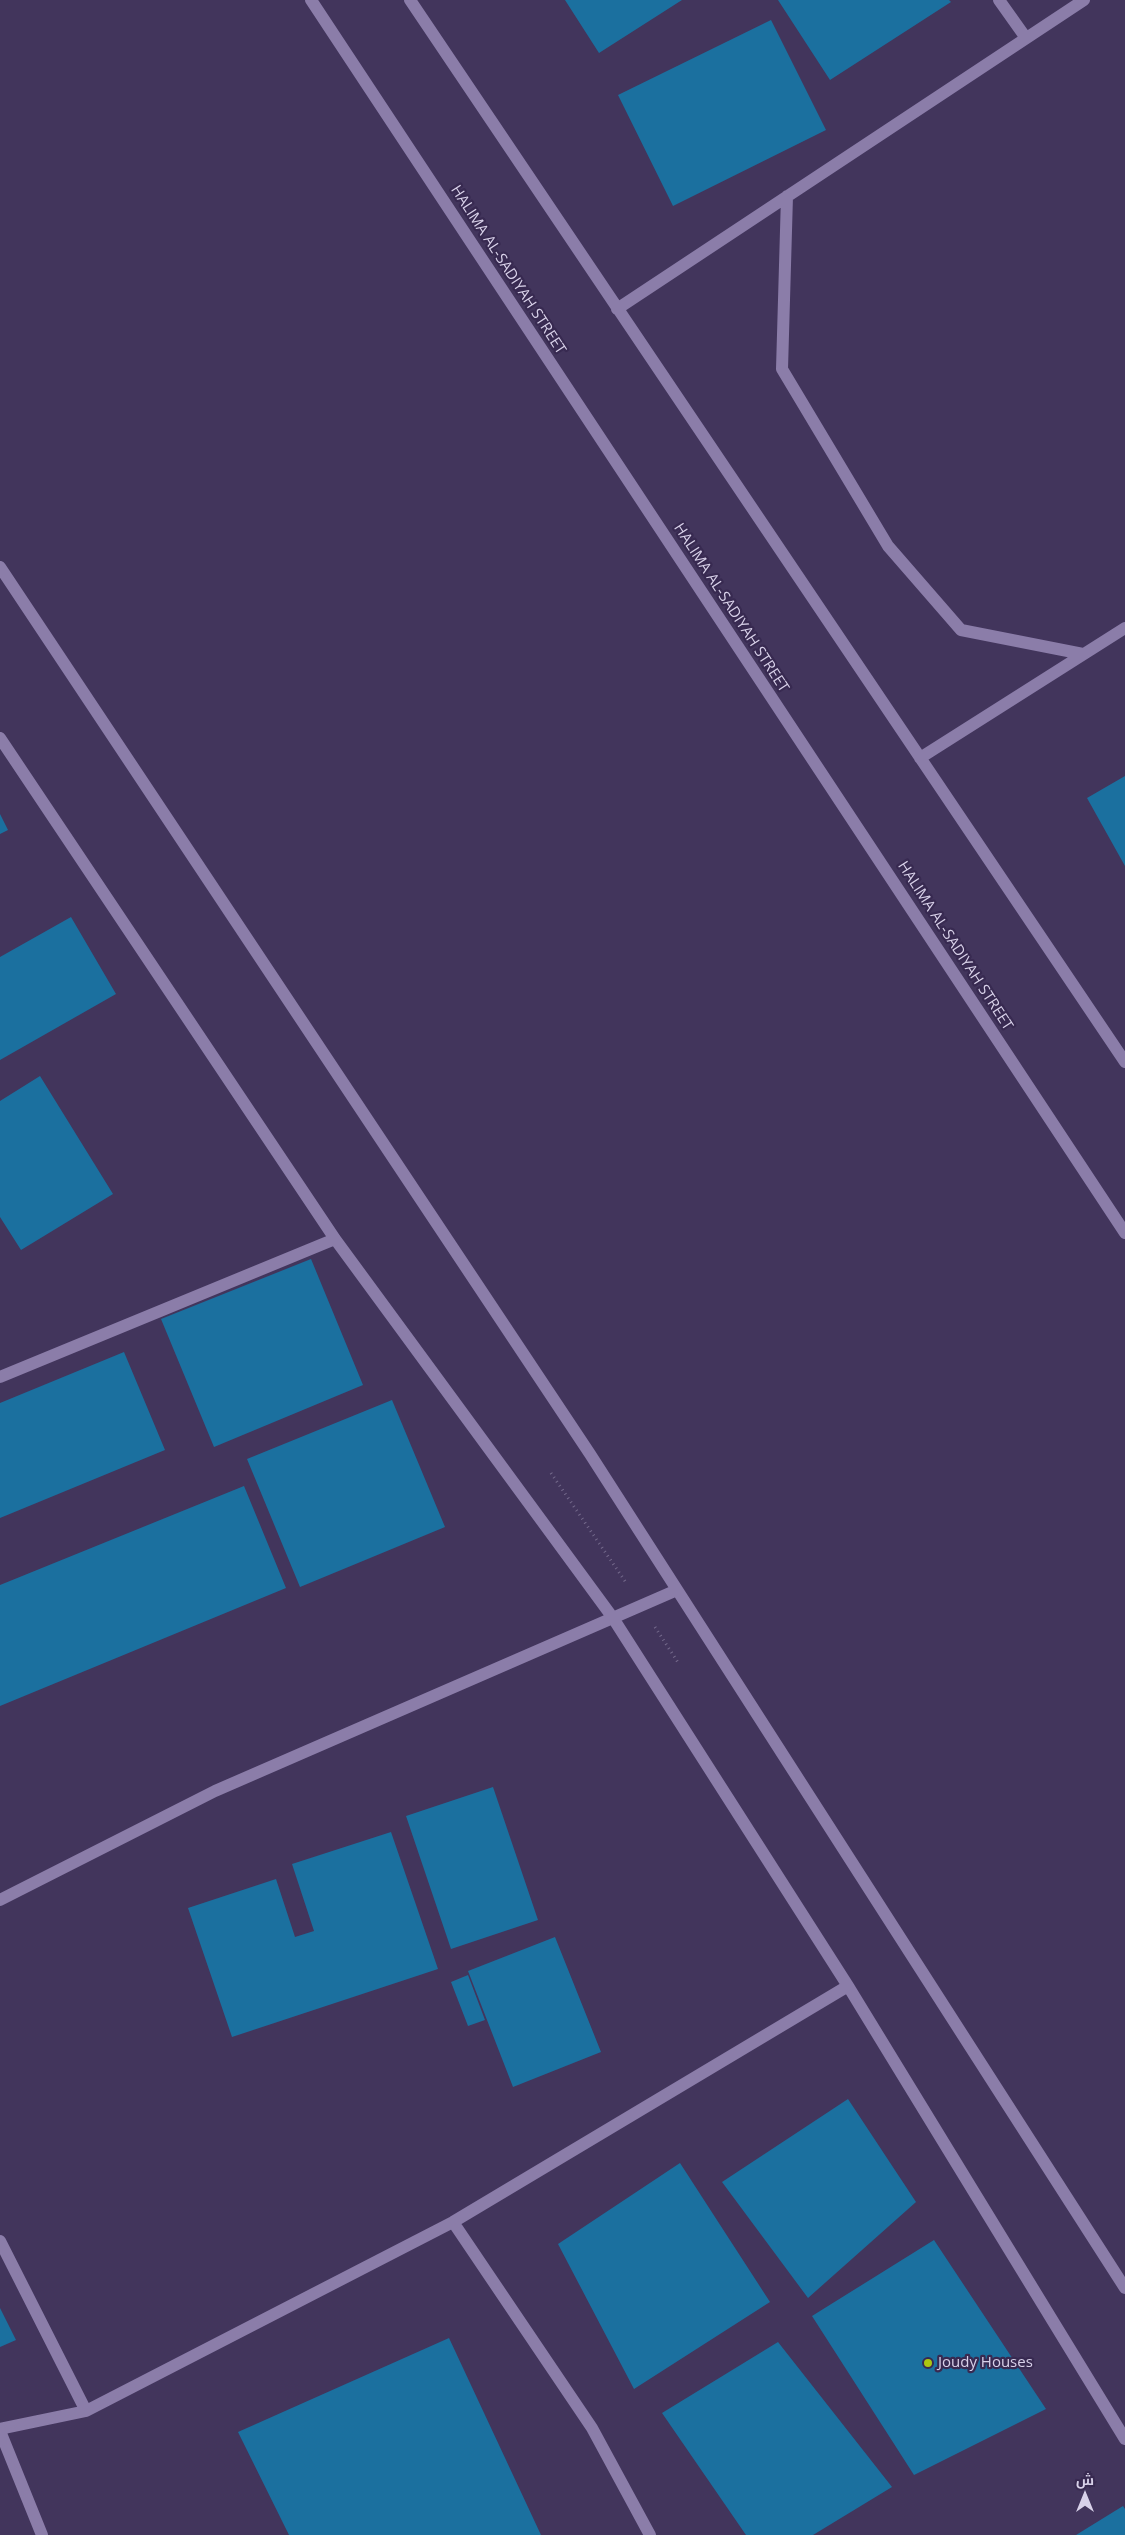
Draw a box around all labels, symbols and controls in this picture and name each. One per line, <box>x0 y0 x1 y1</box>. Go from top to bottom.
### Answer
street label: HALIMA AL-SADIYAH STREET <box>447 182 569 358</box>
street label: HALIMA AL-SADIYAH STREET <box>670 520 792 696</box>
street label: HALIMA AL-SADIYAH STREET <box>894 858 1016 1034</box>
place label: Joudy Houses <box>938 2354 1033 2372</box>
marker: Joudy Houses <box>922 2357 934 2369</box>
north arrow <box>1060 2470 1110 2520</box>
text: ش <box>1076 2470 1094 2489</box>

